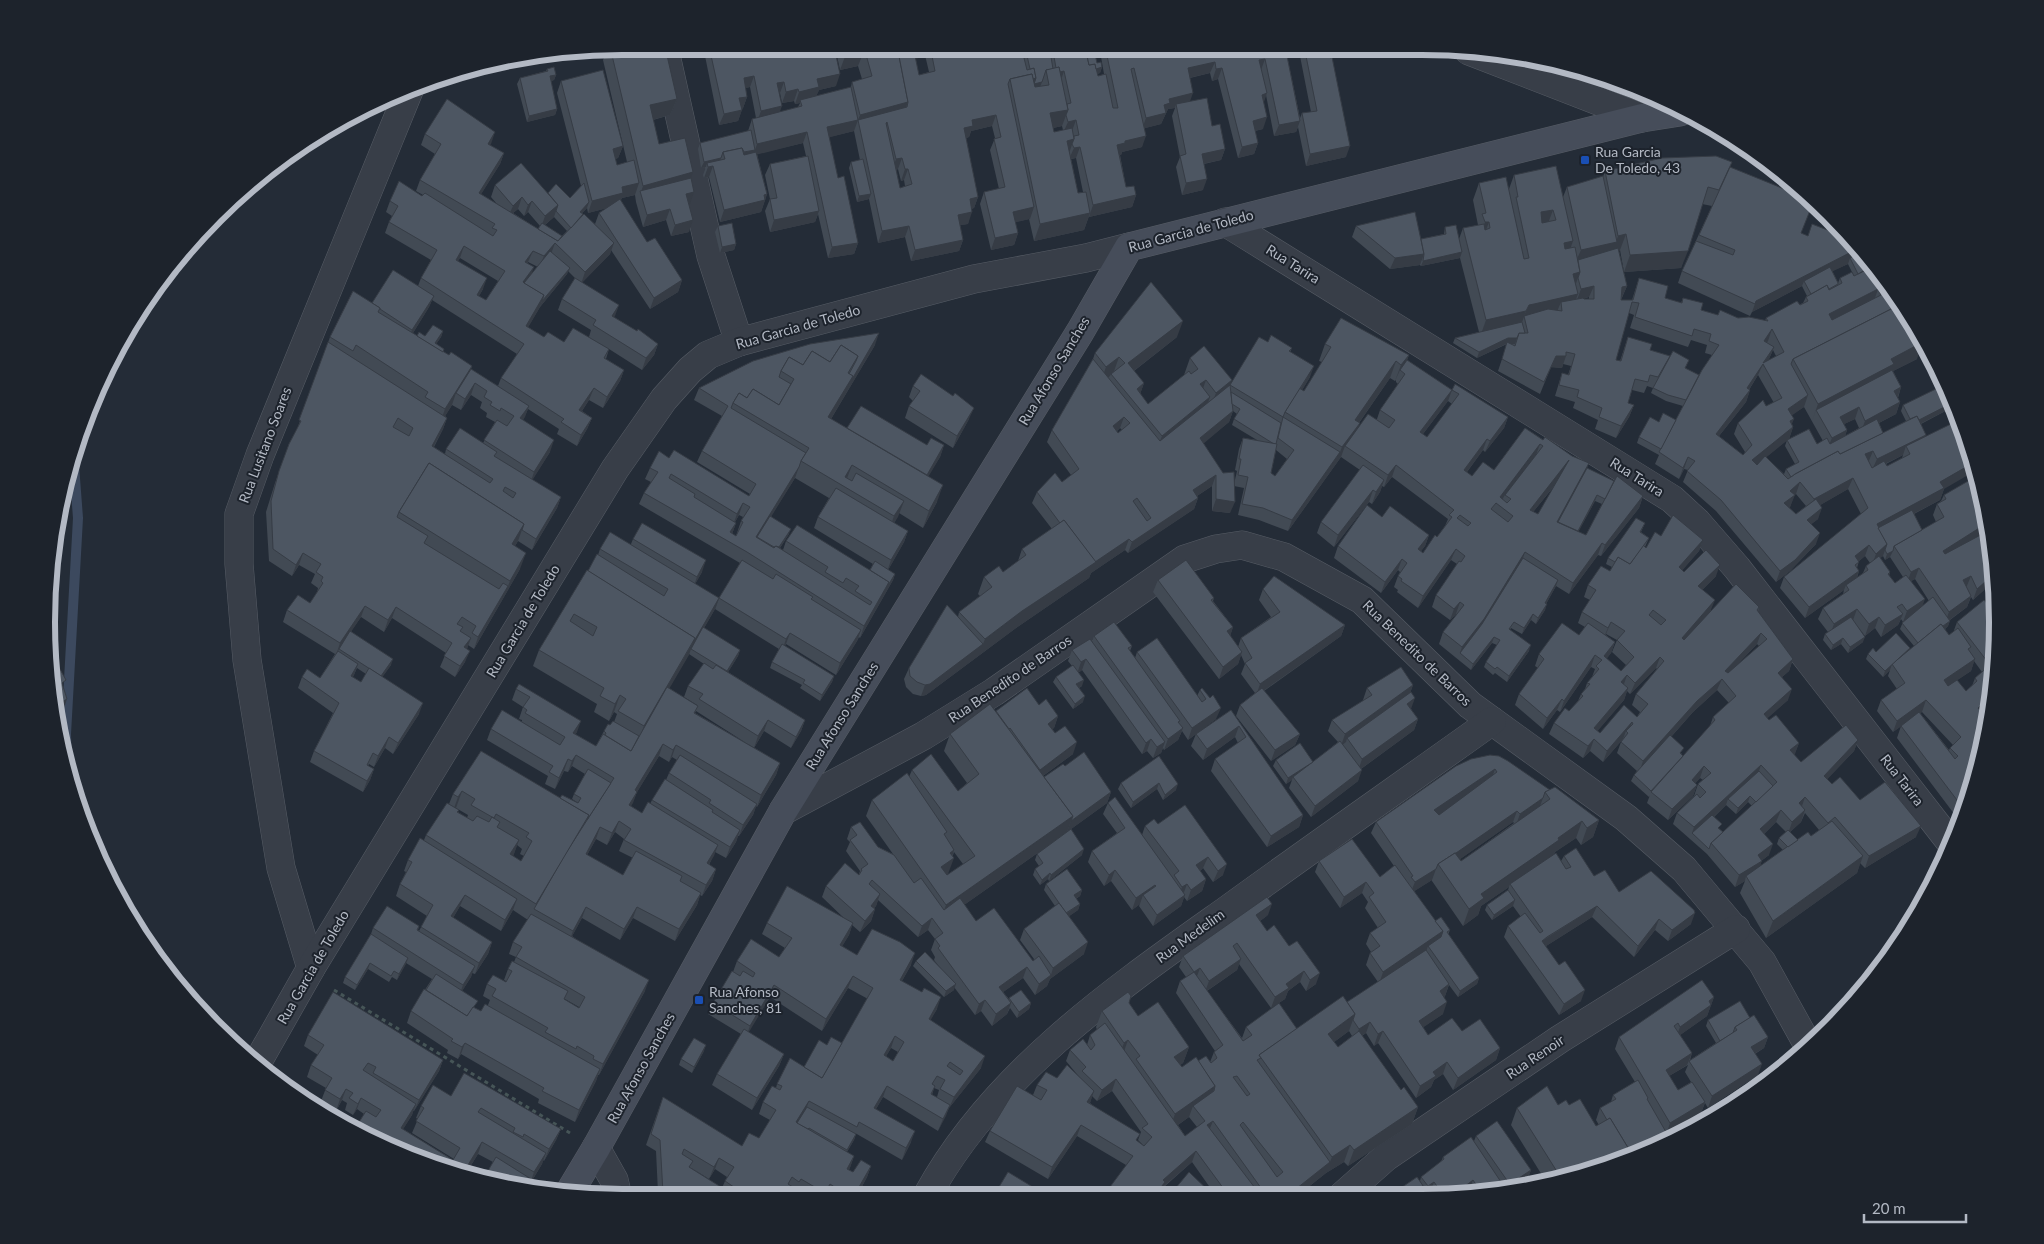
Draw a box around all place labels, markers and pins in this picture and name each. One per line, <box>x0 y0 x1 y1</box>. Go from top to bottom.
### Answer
place label: Rua Garcia De Toledo, 43 <box>1595 143 1680 176</box>
marker: Rua Garcia De Toledo, 43 <box>1579 154 1591 166</box>
place label: Rua Afonso Sanches, 81 <box>709 983 782 1016</box>
marker: Rua Afonso Sanches, 81 <box>693 994 705 1006</box>

